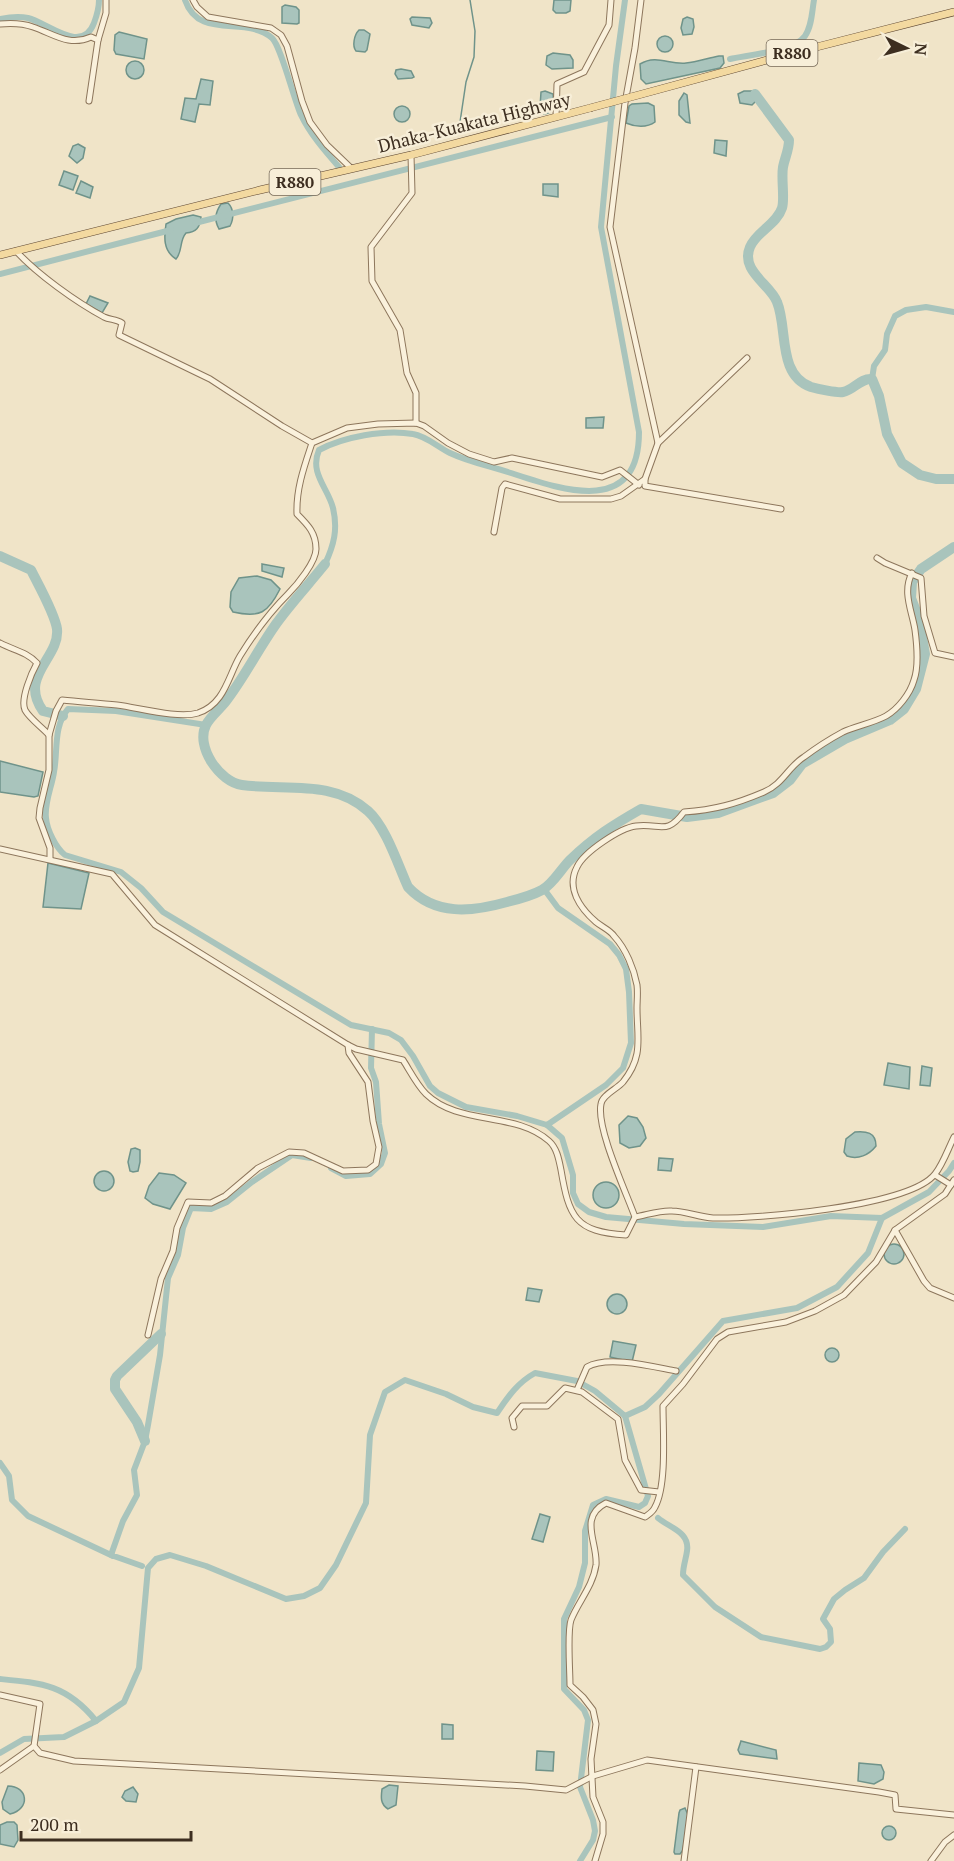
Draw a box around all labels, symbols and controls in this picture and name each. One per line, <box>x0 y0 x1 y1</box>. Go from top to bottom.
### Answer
north arrow <box>876 18 936 78</box>
road number: R880 <box>766 40 818 66</box>
text: N <box>909 42 932 56</box>
street label: Dhaka-Kuakata Highway <box>375 86 574 158</box>
road number: R880 <box>270 169 320 195</box>
scale bar <box>21 1804 190 1842</box>
text: 200 m <box>30 1812 79 1836</box>

